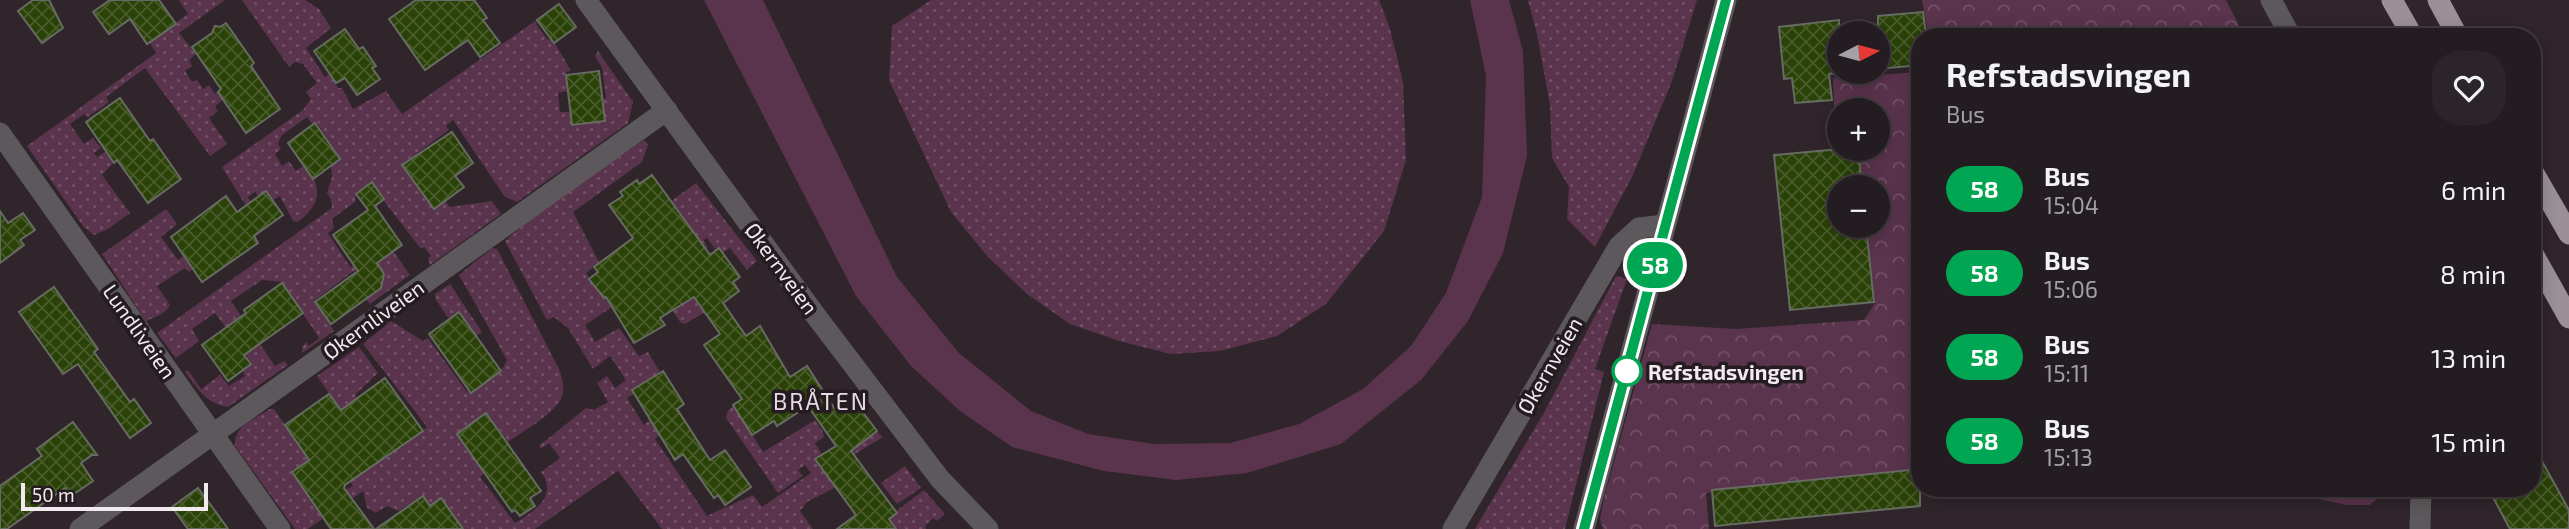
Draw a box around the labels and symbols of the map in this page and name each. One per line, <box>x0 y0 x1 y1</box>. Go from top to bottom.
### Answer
north arrow <box>1827 21 1890 84</box>
street label: Økernveien <box>740 217 824 319</box>
line badge: 58 <box>1624 242 1686 288</box>
street label: Økernliveien <box>318 274 428 364</box>
street label: Lundliveien <box>98 279 182 383</box>
street label: Økernveien <box>1511 312 1587 418</box>
marker: Refstadsvingen <box>1612 356 1642 386</box>
place label: Refstadsvingen <box>1648 359 1804 384</box>
district label: BRÅTEN <box>773 387 869 415</box>
scale bar <box>21 480 208 512</box>

